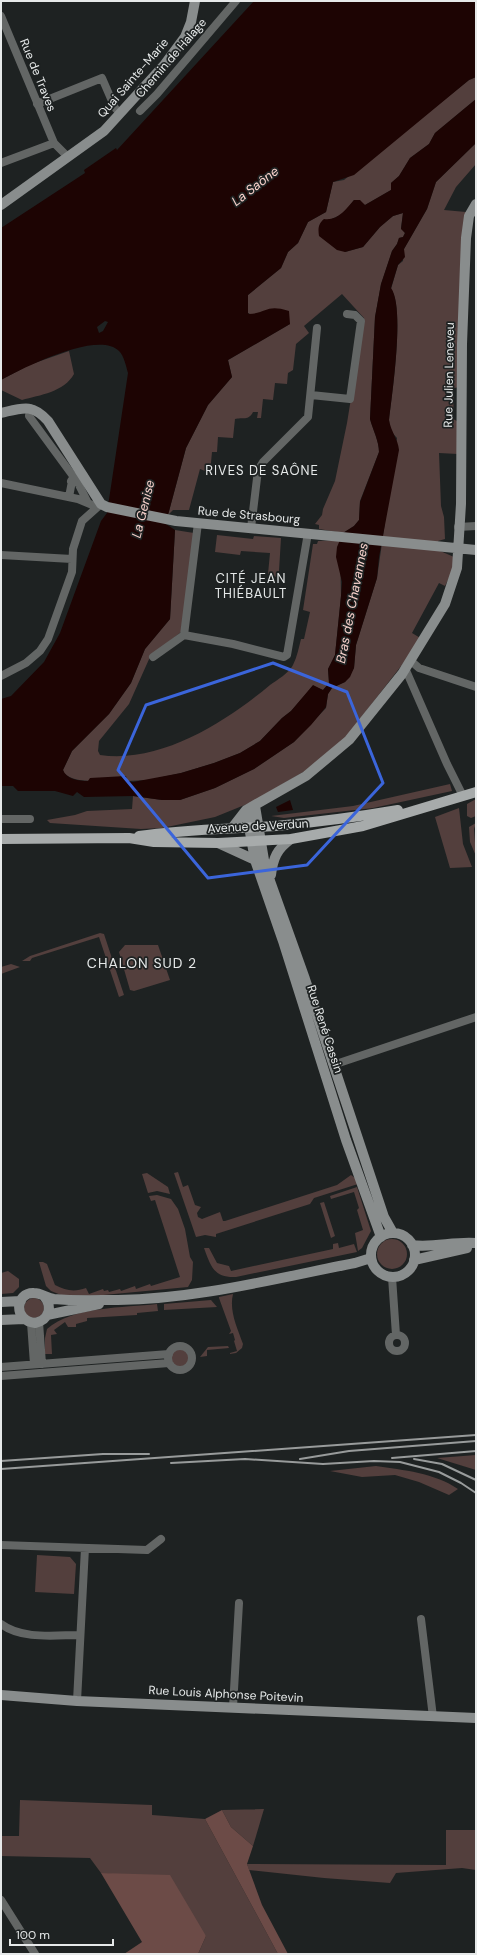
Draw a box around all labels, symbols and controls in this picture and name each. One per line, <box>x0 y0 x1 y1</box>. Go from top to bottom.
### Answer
street label: Chemin de Halage <box>132 15 210 101</box>
street label: Quai Sainte-Marie <box>94 35 172 121</box>
street label: Rue de Traves <box>16 36 60 114</box>
water label: La Saône <box>228 162 282 210</box>
street label: Rue Julien Leneveu <box>440 322 458 428</box>
district label: RIVES DE SAÔNE <box>205 462 319 479</box>
water label: La Genise <box>128 478 158 540</box>
street label: Rue de Strasbourg <box>197 503 301 527</box>
water label: Bras des Chavannes <box>332 541 372 665</box>
district label: CITÉ JEAN THIÉBAULT <box>215 569 287 602</box>
street label: Avenue de Verdun <box>207 815 309 837</box>
district label: CHALON SUD 2 <box>87 954 197 972</box>
street label: Rue René Cassin <box>303 983 347 1075</box>
street label: Rue Louis Alphonse Poitevin <box>148 1682 304 1706</box>
scale bar <box>10 1921 113 1947</box>
text: 100 m <box>16 1927 50 1943</box>

